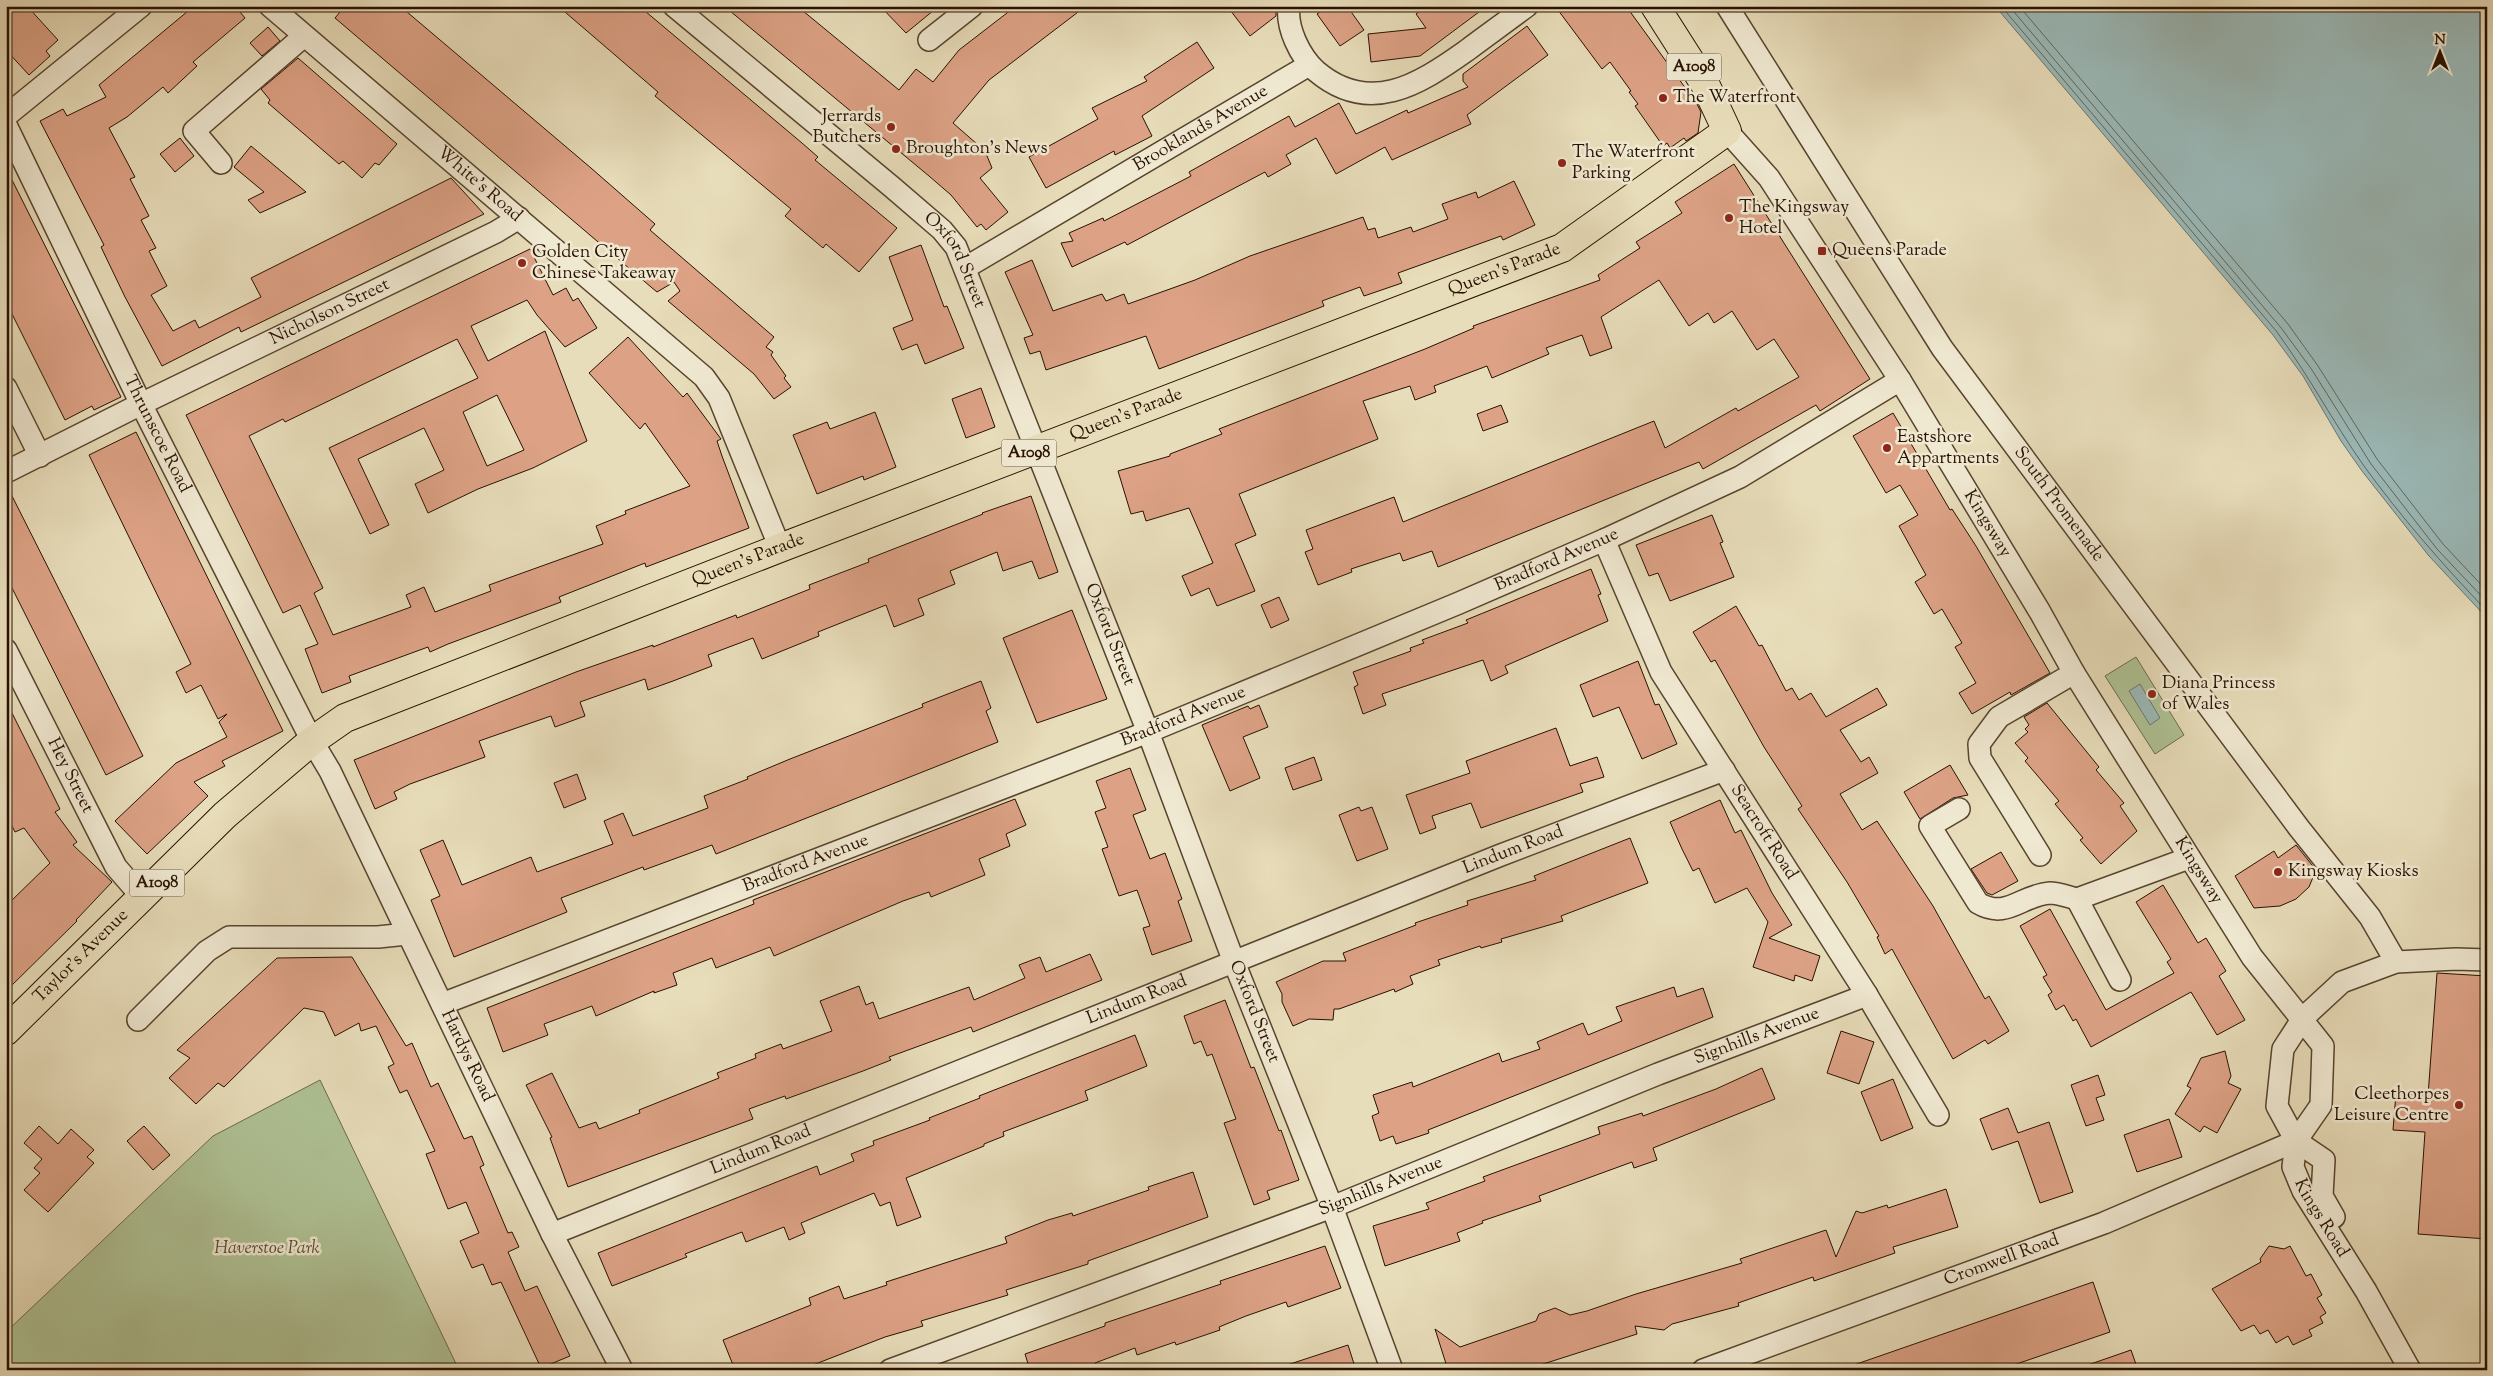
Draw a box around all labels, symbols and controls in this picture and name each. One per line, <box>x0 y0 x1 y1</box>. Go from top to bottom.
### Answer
north arrow <box>2416 28 2466 78</box>
text: N <box>2434 31 2446 51</box>
road number: A1098 <box>1666 54 1722 80</box>
street label: Brooklands Avenue <box>1129 79 1273 179</box>
place label: The Waterfront <box>1673 85 1796 111</box>
marker: The Waterfront <box>1657 92 1669 104</box>
place label: Jerrards Butchers <box>812 104 881 151</box>
marker: Jerrards Butchers <box>885 121 897 133</box>
place label: Broughton's News <box>906 136 1047 162</box>
place label: The Waterfront Parking <box>1572 140 1695 187</box>
street label: White's Road <box>430 141 528 229</box>
marker: Broughton's News <box>890 143 902 155</box>
marker: The Waterfront Parking <box>1556 157 1568 169</box>
place label: The Kingsway Hotel <box>1739 195 1849 242</box>
street label: Oxford Street <box>917 206 992 312</box>
marker: The Kingsway Hotel <box>1723 212 1735 224</box>
street label: Queen's Parade <box>1444 237 1564 303</box>
place label: Queens Parade <box>1832 238 1947 264</box>
place label: Golden City Chinese Takeaway <box>532 240 676 287</box>
marker: Queens Parade <box>1816 245 1828 257</box>
marker: Golden City Chinese Takeaway <box>516 257 528 269</box>
street label: Nicholson Street <box>265 272 394 353</box>
street label: Thrunscoe Road <box>116 371 197 498</box>
street label: Queen's Parade <box>1066 382 1186 449</box>
place label: Eastshore Appartments <box>1897 425 1999 472</box>
road number: A1098 <box>1002 439 1056 466</box>
street label: South Promenade <box>2007 441 2110 568</box>
marker: Eastshore Appartments <box>1881 442 1893 454</box>
street label: Kingsway <box>1956 485 2017 563</box>
street label: Bradford Avenue <box>1491 522 1623 599</box>
street label: Queen's Parade <box>688 527 808 594</box>
street label: Oxford Street <box>1077 579 1141 689</box>
place label: Diana Princess of Wales <box>2162 671 2275 718</box>
street label: Bradford Avenue <box>1117 680 1250 754</box>
marker: Diana Princess of Wales <box>2146 688 2158 700</box>
street label: Hey Street <box>40 733 100 818</box>
street label: Seacroft Road <box>1723 780 1803 885</box>
street label: Lindum Road <box>1459 819 1567 882</box>
street label: Bradford Avenue <box>739 828 873 900</box>
street label: Kingsway <box>2167 832 2229 909</box>
place label: Kingsway Kiosks <box>2288 859 2419 885</box>
marker: Kingsway Kiosks <box>2272 866 2284 878</box>
road number: A1098 <box>130 870 184 896</box>
street label: Taylor's Avenue <box>28 903 135 1010</box>
street label: Oxford Street <box>1222 957 1286 1067</box>
street label: Lindum Road <box>1083 969 1191 1032</box>
street label: Signhills Avenue <box>1691 1001 1823 1072</box>
street label: Hardys Road <box>433 1006 500 1107</box>
place label: Cleethorpes Leisure Centre <box>2334 1082 2449 1129</box>
marker: Cleethorpes Leisure Centre <box>2453 1099 2465 1111</box>
street label: Lindum Road <box>707 1119 815 1182</box>
street label: Signhills Avenue <box>1315 1150 1447 1224</box>
street label: Kings Road <box>2286 1175 2355 1263</box>
street label: Cromwell Road <box>1940 1228 2063 1294</box>
park label: Haverstoe Park <box>214 1236 320 1262</box>

